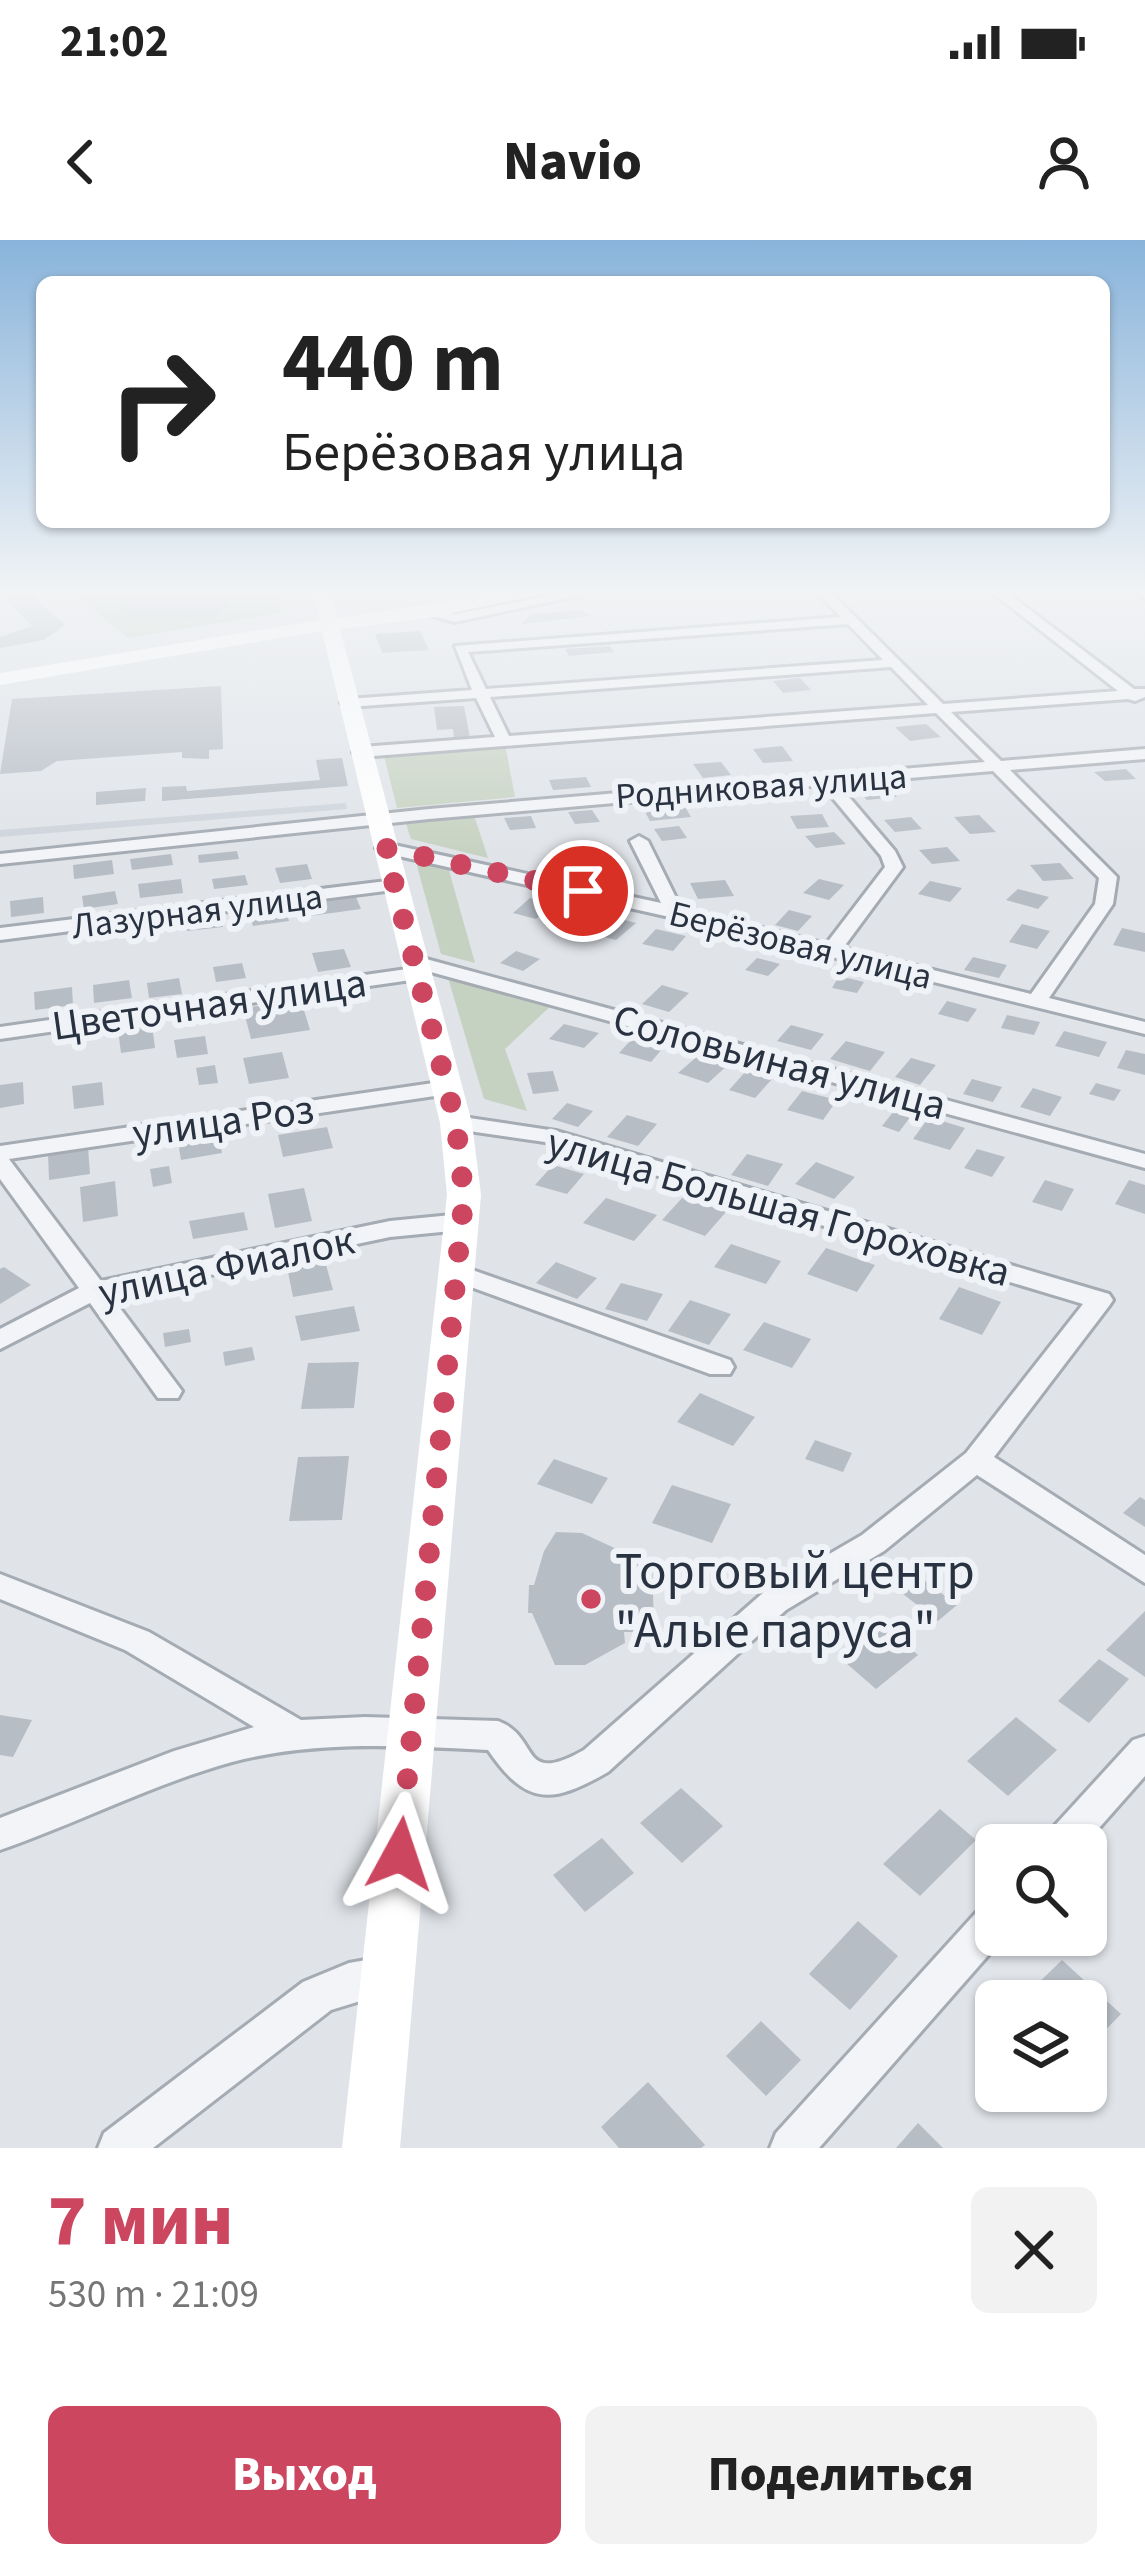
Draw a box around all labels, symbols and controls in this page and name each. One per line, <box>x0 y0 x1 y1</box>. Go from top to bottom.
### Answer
text: 21:02 <box>60 10 169 74</box>
text: Navio <box>503 124 642 201</box>
icon: back <box>48 129 114 195</box>
icon: person <box>1031 129 1097 195</box>
text: 440 m <box>282 304 504 424</box>
icon: right <box>84 324 240 480</box>
text: Берёзовая улица <box>282 415 686 492</box>
street label: Родниковая улица <box>614 751 909 822</box>
pin <box>532 840 634 942</box>
icon: arrive <box>550 858 616 924</box>
street label: Лазурная улица <box>69 871 326 952</box>
street label: Берёзовая улица <box>664 888 937 1003</box>
street label: Цветочная улица <box>48 953 370 1057</box>
street label: Соловьиная улица <box>606 990 953 1136</box>
street label: улица Роз <box>129 1080 318 1164</box>
street label: улица Большая Гороховка <box>540 1113 1017 1303</box>
street label: улица Фиалок <box>93 1211 360 1323</box>
place label: Торговый центр "Алые паруса" <box>615 1536 975 1667</box>
marker: Торговый центр "Алые паруса" <box>578 1586 604 1612</box>
position arrow <box>337 1791 463 1917</box>
map controls <box>975 1824 1107 2112</box>
button: search <box>975 1824 1107 1956</box>
button: layers <box>975 1980 1107 2112</box>
text: 7 мин <box>48 2170 233 2273</box>
button: close <box>971 2187 1097 2313</box>
text: 530 m · 21:09 <box>48 2267 259 2323</box>
button: Выход <box>48 2406 561 2544</box>
button: Поделиться <box>585 2406 1097 2544</box>

